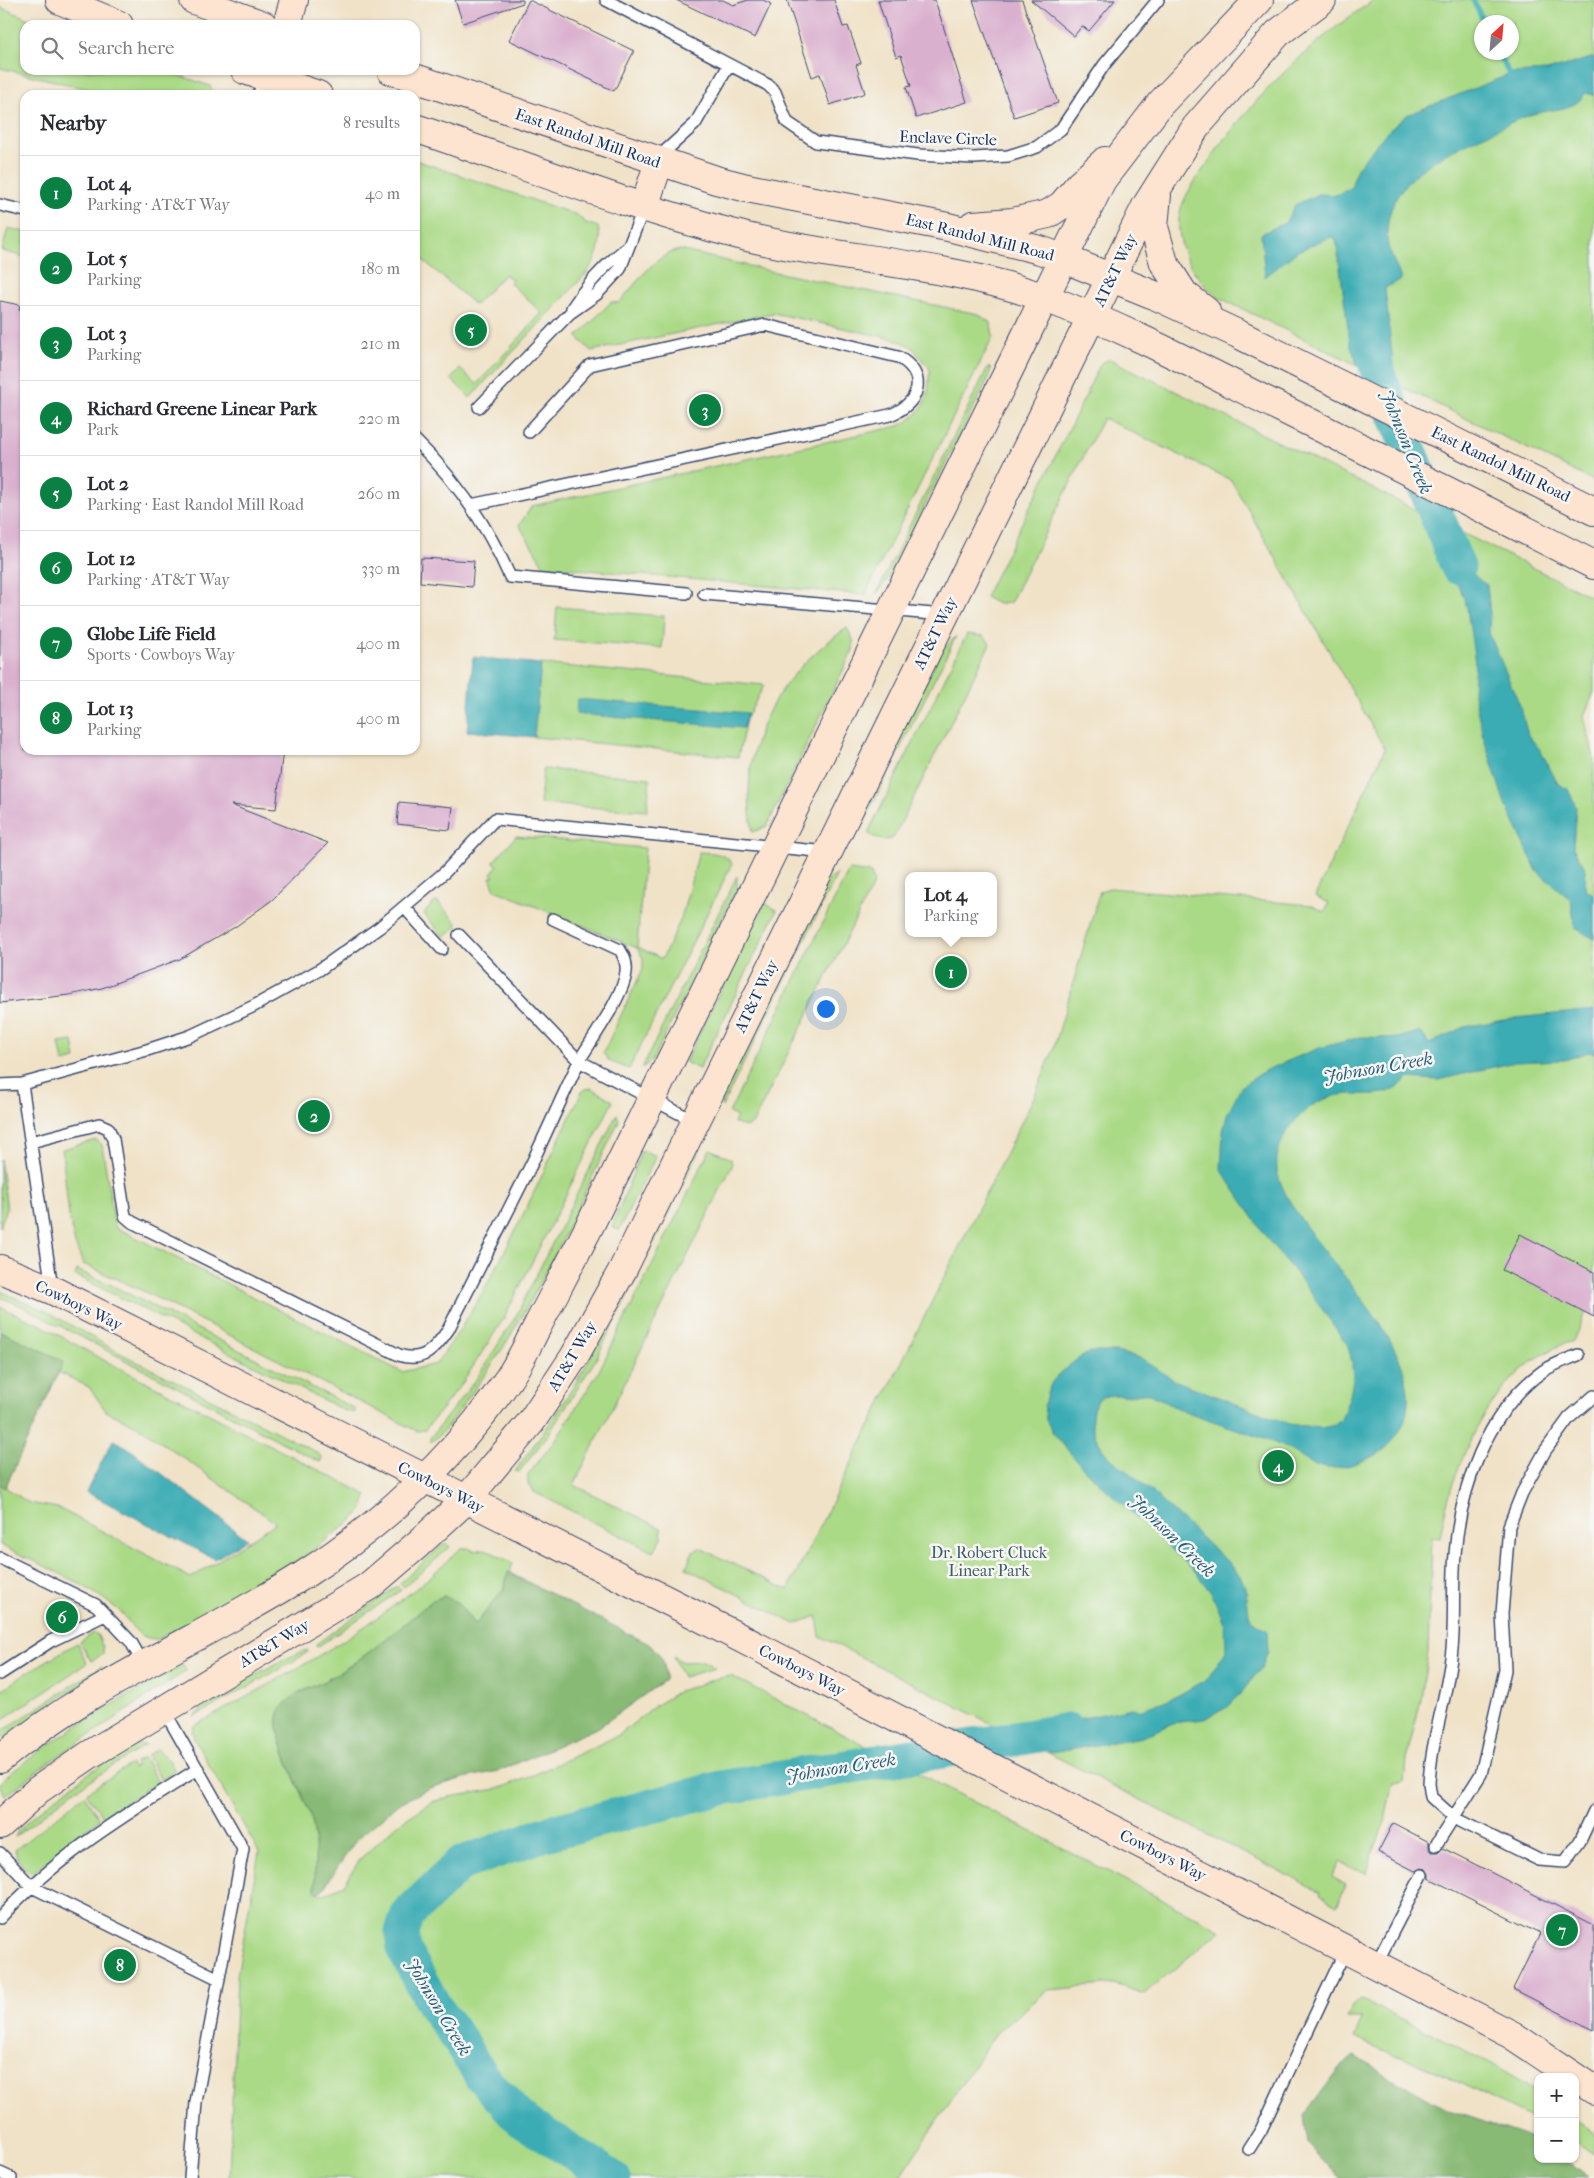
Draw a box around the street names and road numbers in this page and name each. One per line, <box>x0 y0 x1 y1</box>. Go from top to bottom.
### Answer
street label: East Randol Mill Road <box>513 104 663 172</box>
street label: Enclave Circle <box>899 127 997 149</box>
street label: East Randol Mill Road <box>904 209 1057 265</box>
street label: AT&T Way <box>1089 230 1141 310</box>
street label: East Randol Mill Road <box>1428 422 1574 506</box>
street label: AT&T Way <box>909 593 961 673</box>
street label: AT&T Way <box>730 956 782 1036</box>
street label: Cowboys Way <box>32 1276 126 1334</box>
street label: AT&T Way <box>543 1317 601 1395</box>
street label: Cowboys Way <box>395 1457 488 1517</box>
street label: AT&T Way <box>235 1614 313 1672</box>
street label: Cowboys Way <box>756 1640 849 1700</box>
street label: Cowboys Way <box>1117 1825 1210 1885</box>

